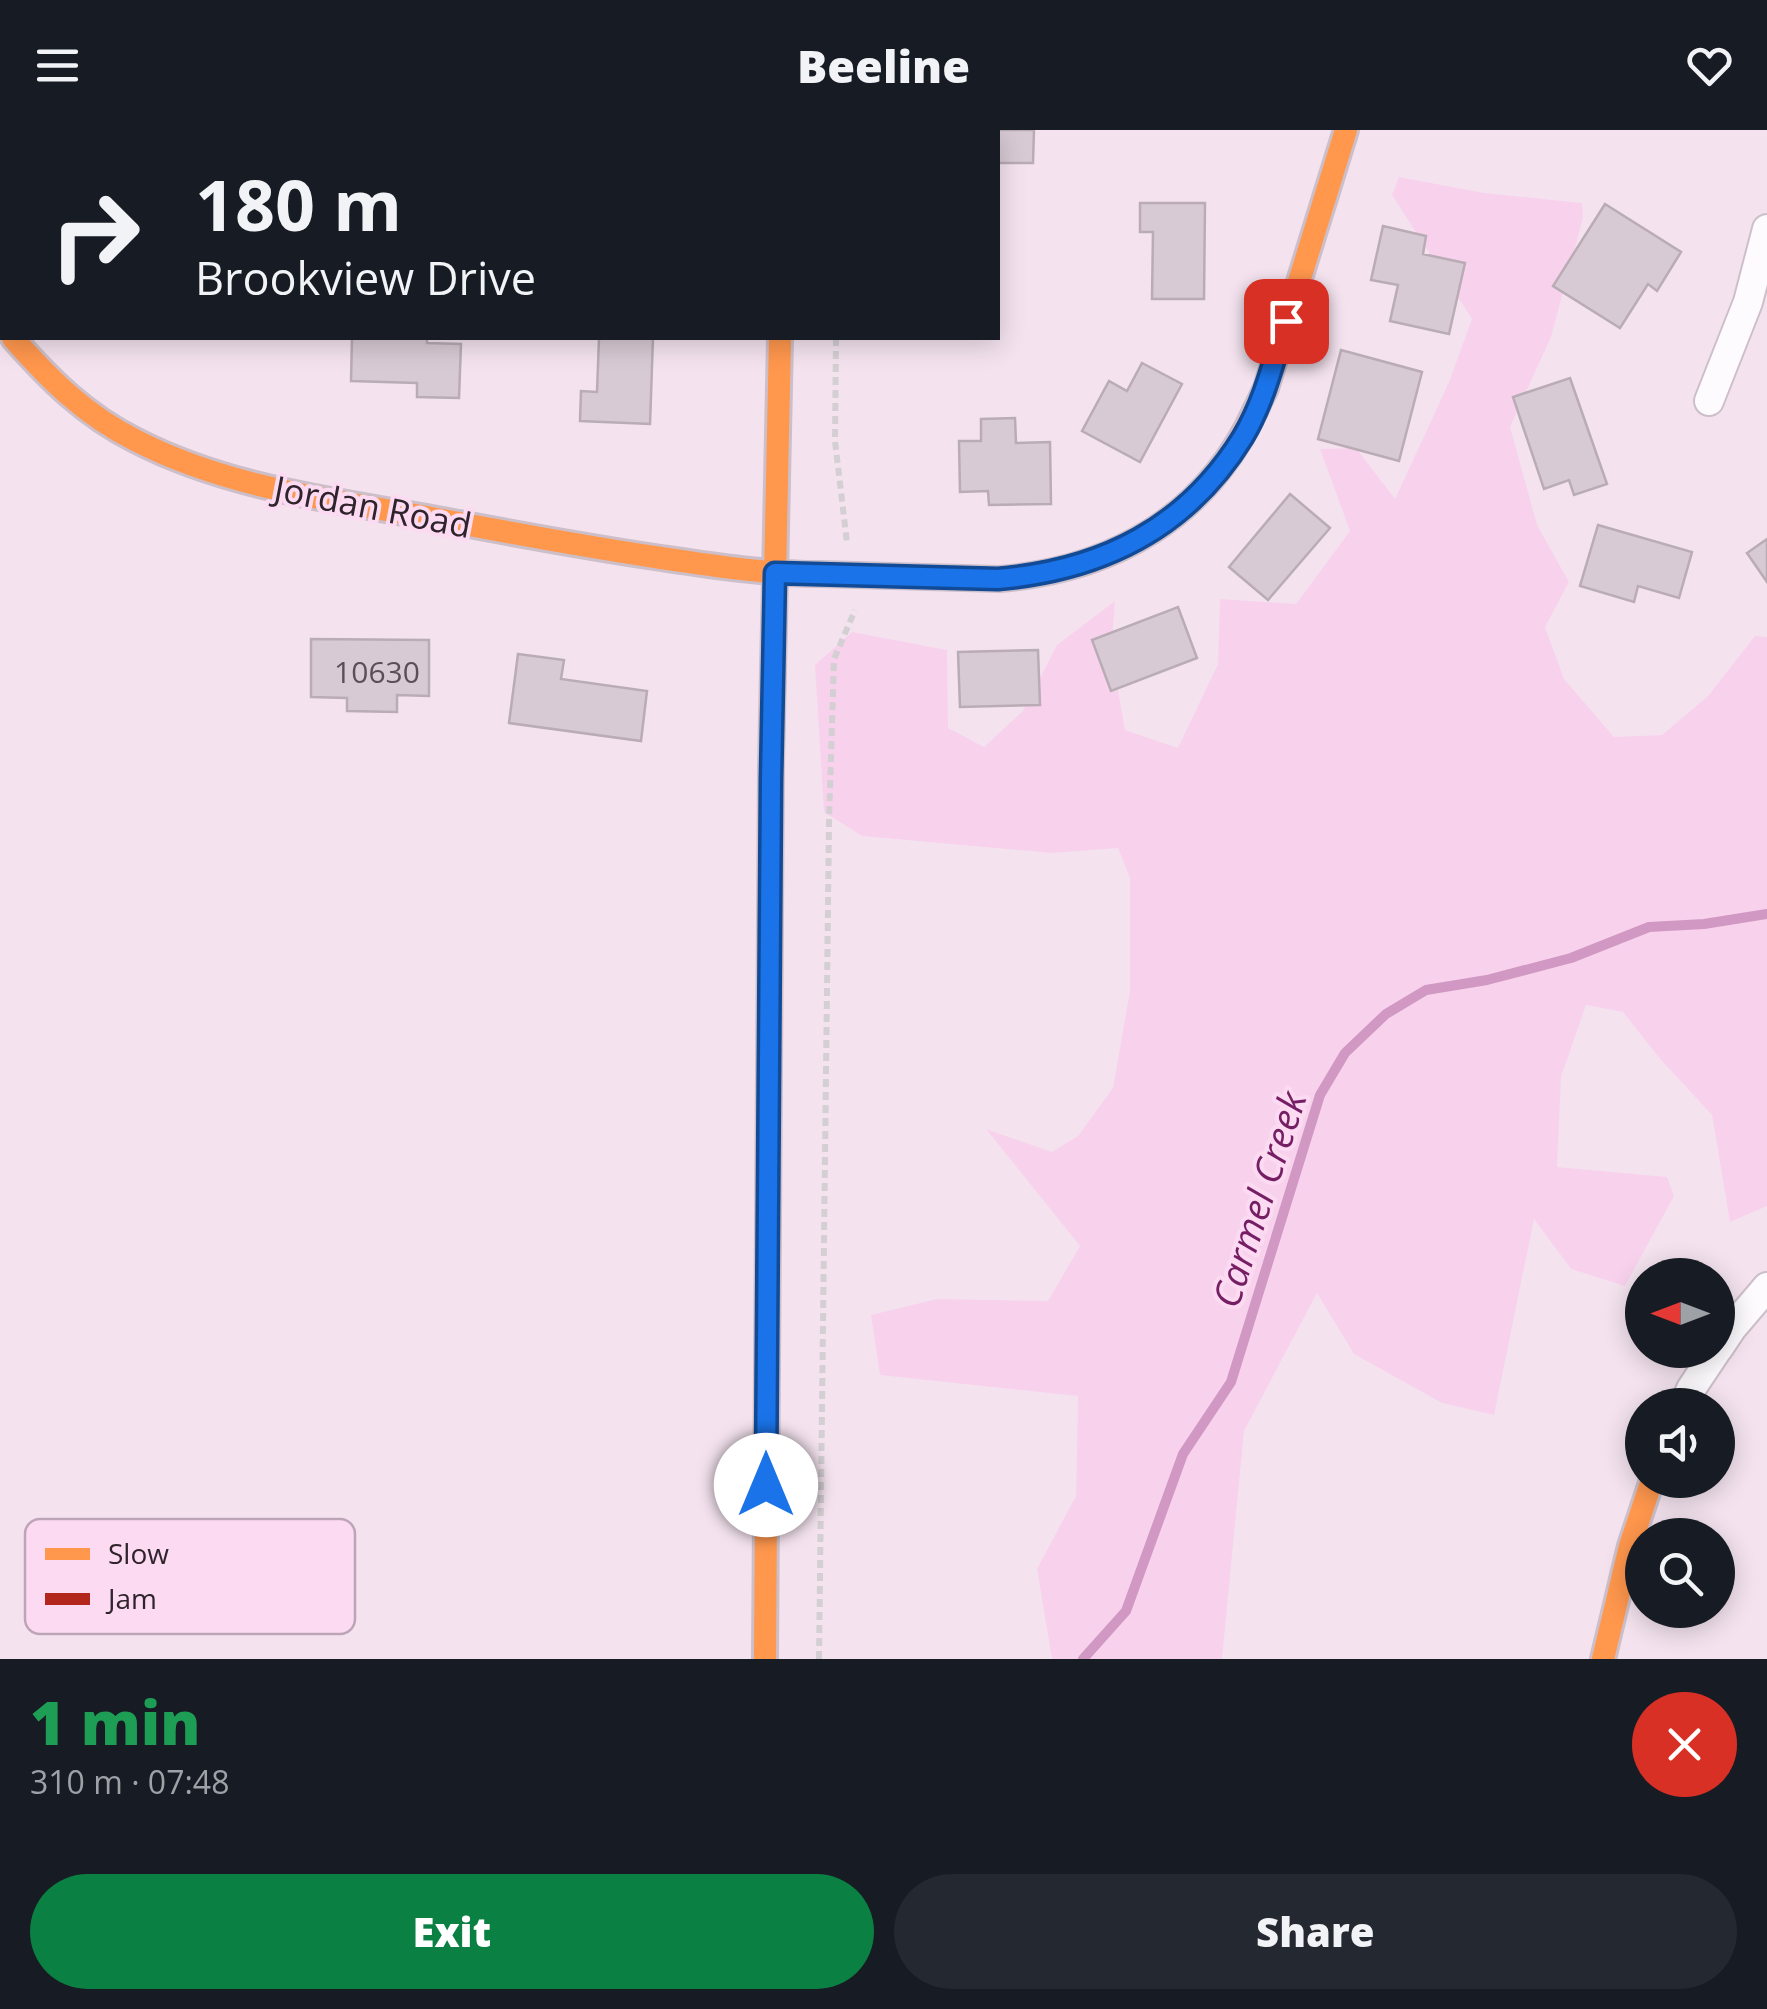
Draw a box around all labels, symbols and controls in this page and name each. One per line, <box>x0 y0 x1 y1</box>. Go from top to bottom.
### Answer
text: Beeline <box>797 35 970 96</box>
icon: menu <box>30 38 85 93</box>
icon: heart <box>1682 38 1737 93</box>
text: 180 m <box>195 156 402 252</box>
icon: right <box>30 170 160 300</box>
text: Brookview Drive <box>195 247 536 308</box>
pin <box>1244 279 1329 364</box>
icon: arrive <box>1259 294 1314 349</box>
street label: Jordan Road <box>268 463 476 548</box>
house number: 10630 <box>334 651 420 692</box>
water label: Carmel Creek <box>1199 1083 1318 1314</box>
north arrow <box>1625 1258 1735 1368</box>
map controls <box>1625 1258 1735 1628</box>
button: sound <box>1625 1388 1735 1498</box>
position arrow <box>714 1433 818 1537</box>
button: search <box>1625 1518 1735 1628</box>
legend <box>25 1519 355 1634</box>
text: Slow <box>108 1534 169 1572</box>
text: Jam <box>105 1579 157 1617</box>
text: 1 min <box>30 1681 200 1763</box>
button: close <box>1632 1692 1737 1797</box>
text: 310 m · 07:48 <box>30 1760 229 1803</box>
button: Exit <box>30 1874 874 1989</box>
button: Share <box>894 1874 1737 1989</box>

